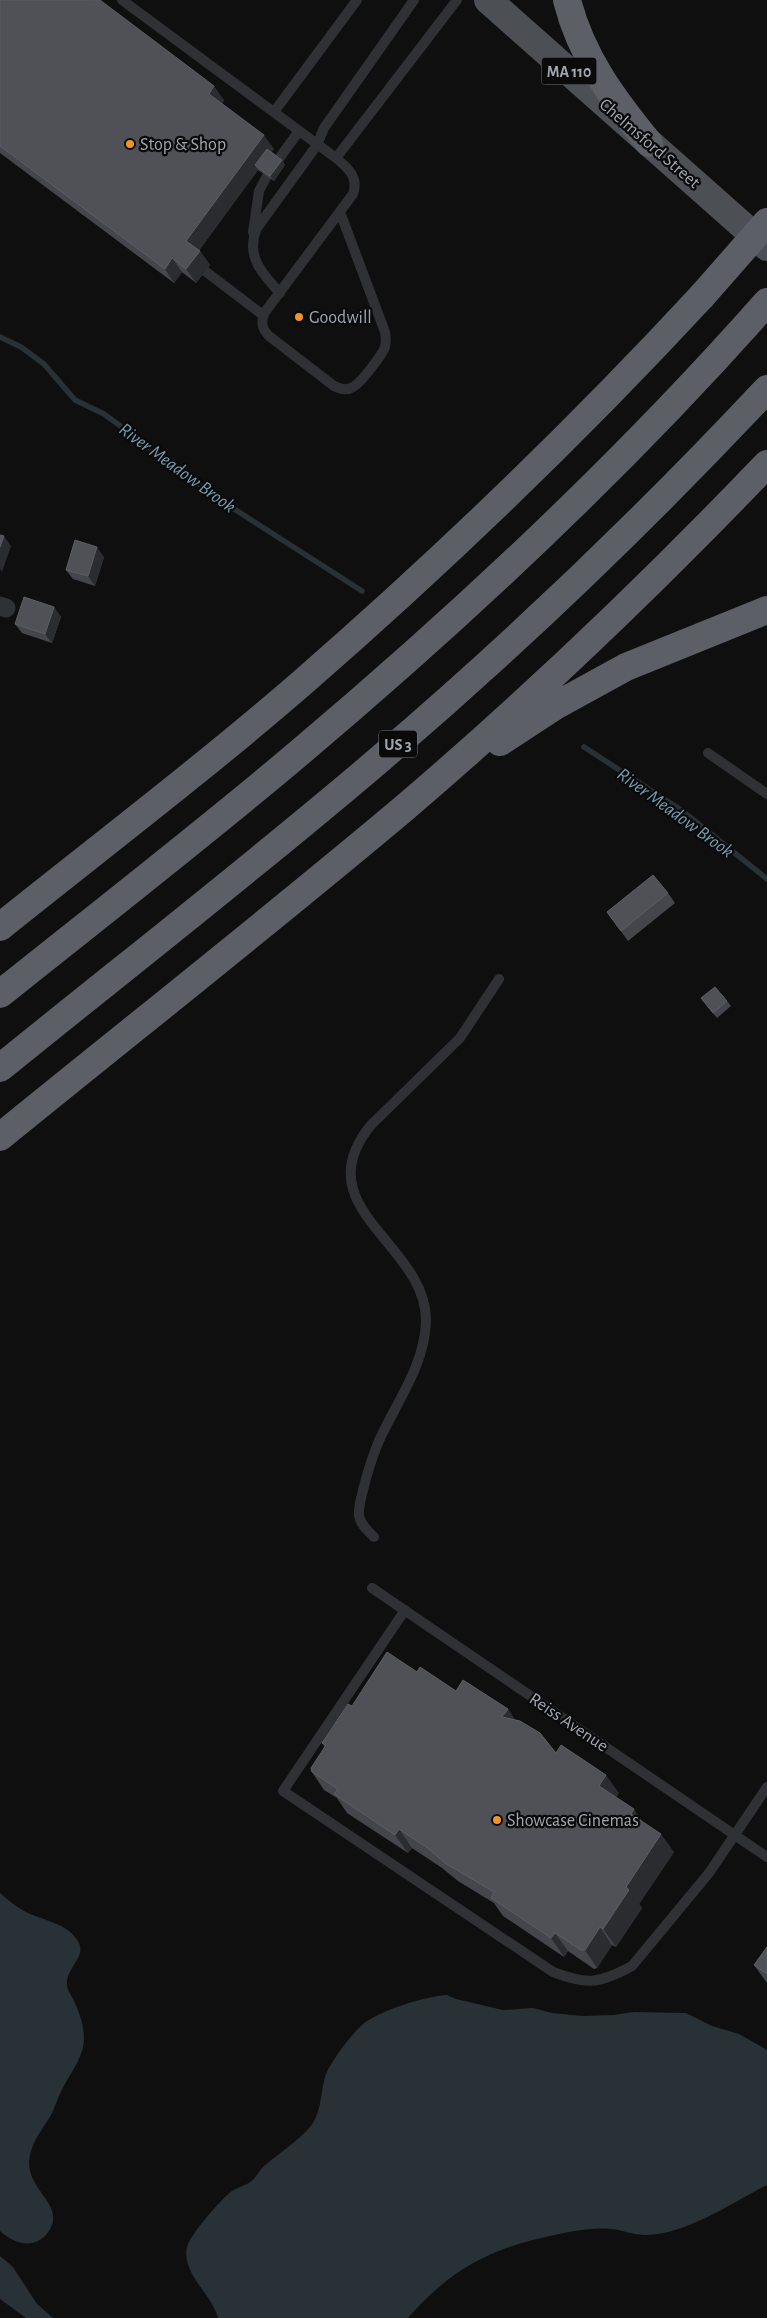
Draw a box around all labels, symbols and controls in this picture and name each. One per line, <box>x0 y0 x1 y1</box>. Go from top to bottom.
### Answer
road number: MA 110 <box>542 58 596 84</box>
street label: Chelmsford Street <box>596 95 703 192</box>
place label: Stop & Shop <box>140 136 226 154</box>
marker: Stop & Shop <box>124 138 136 150</box>
place label: Goodwill <box>309 309 372 327</box>
marker: Goodwill <box>293 311 305 323</box>
water label: River Meadow Brook <box>115 420 239 517</box>
road number: US 3 <box>379 731 417 758</box>
water label: River Meadow Brook <box>613 765 737 862</box>
street label: Reiss Avenue <box>526 1690 611 1756</box>
place label: Showcase Cinemas <box>507 1812 639 1830</box>
marker: Showcase Cinemas <box>491 1814 503 1826</box>

